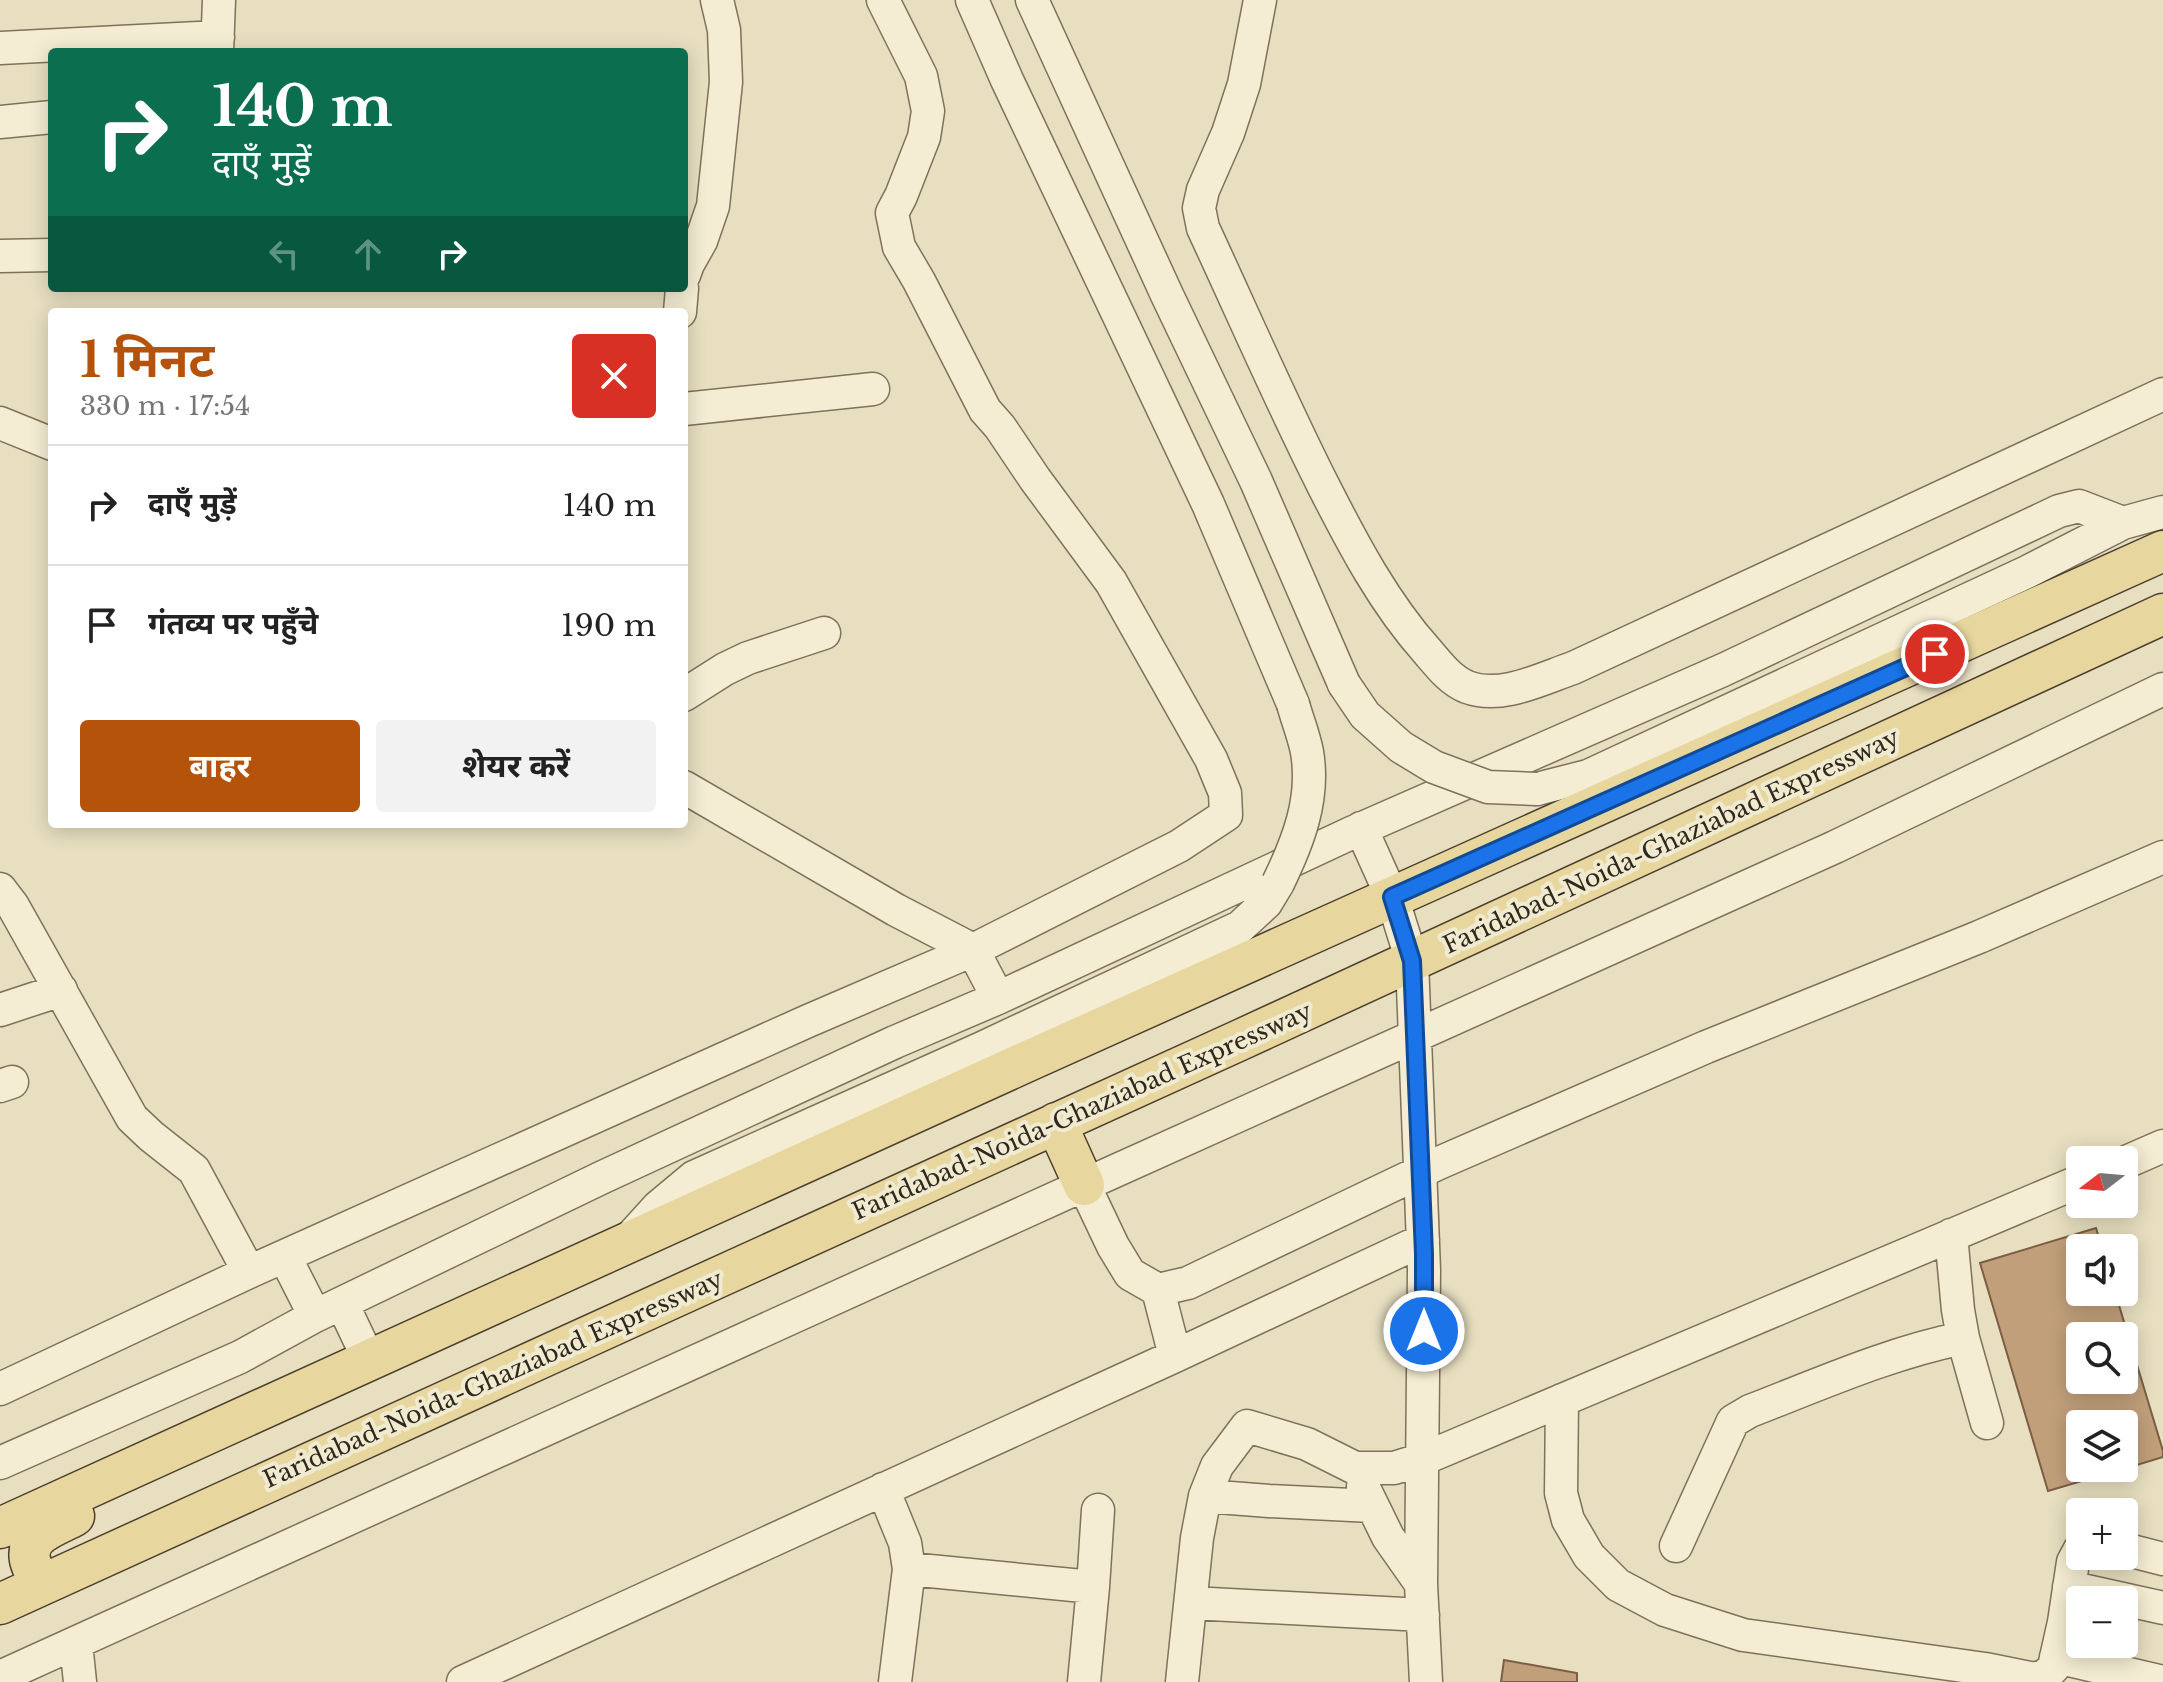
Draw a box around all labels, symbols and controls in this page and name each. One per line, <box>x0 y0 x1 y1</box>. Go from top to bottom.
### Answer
text: 140 m <box>212 72 393 141</box>
icon: right <box>80 80 184 184</box>
text: दाएँ मुड़ें <box>212 141 311 186</box>
icon: left <box>262 232 306 276</box>
icon: ahead <box>346 232 390 276</box>
icon: right <box>430 232 474 276</box>
text: 1 मिनट <box>80 330 214 390</box>
button: close <box>572 334 656 418</box>
text: 330 m · 17:54 <box>80 390 250 422</box>
icon: right <box>80 483 124 527</box>
text: दाएँ मुड़ें <box>148 485 237 522</box>
text: 140 m <box>563 487 656 524</box>
icon: arrive <box>80 603 124 647</box>
text: गंतव्य पर पहुँचे <box>148 605 318 642</box>
text: 190 m <box>561 607 656 644</box>
pin <box>1901 620 1969 688</box>
icon: arrive <box>1913 632 1957 676</box>
button: बाहर <box>80 720 360 812</box>
button: शेयर करें <box>376 720 656 812</box>
street label: Faridabad-Noida-Ghaziabad Expressway <box>1438 722 1904 960</box>
street label: Faridabad-Noida-Ghaziabad Expressway <box>848 996 1317 1226</box>
north arrow <box>2066 1146 2138 1218</box>
map controls <box>2066 1146 2138 1658</box>
button: sound <box>2066 1234 2138 1306</box>
street label: Faridabad-Noida-Ghaziabad Expressway <box>259 1264 728 1494</box>
position arrow <box>1382 1289 1466 1373</box>
button: search <box>2066 1322 2138 1394</box>
button: layers <box>2066 1410 2138 1482</box>
button: + <box>2066 1498 2138 1570</box>
button: − <box>2066 1586 2138 1658</box>

